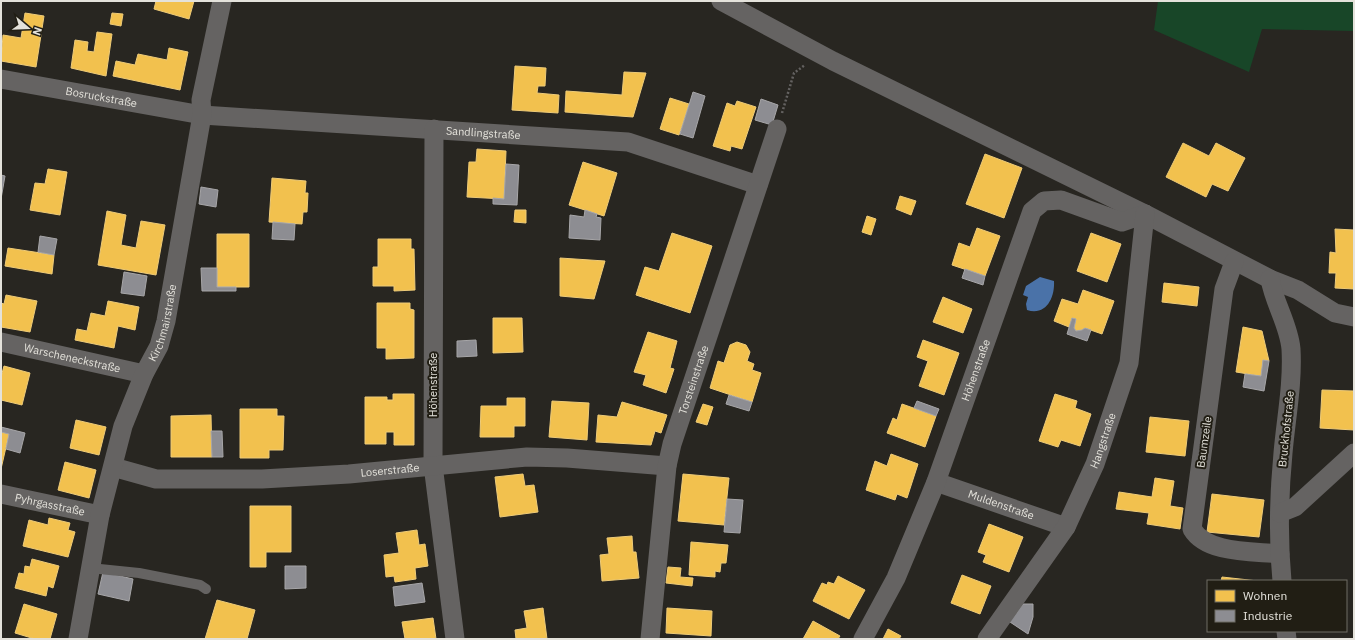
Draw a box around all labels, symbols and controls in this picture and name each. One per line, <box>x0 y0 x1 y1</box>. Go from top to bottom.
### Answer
north arrow <box>8 8 48 48</box>
text: N <box>30 25 45 37</box>
street label: Bosruckstraße <box>65 84 138 110</box>
street label: Sandlingstraße <box>445 123 521 142</box>
street label: Kirchmairstraße <box>145 283 179 364</box>
street label: Höhenstraße <box>958 337 993 403</box>
street label: Warscheneckstraße <box>23 340 122 376</box>
street label: Torsteinstraße <box>675 343 711 416</box>
street label: Höhenstraße <box>426 353 440 417</box>
street label: Bruckhofstraße <box>1275 390 1297 468</box>
street label: Hangstraße <box>1087 411 1119 471</box>
street label: Baumzeile <box>1193 415 1215 469</box>
street label: Loserstraße <box>360 460 420 480</box>
street label: Muldenstraße <box>966 487 1036 522</box>
street label: Pyhrgasstraße <box>14 490 86 519</box>
legend <box>1207 580 1347 632</box>
text: Wohnen <box>1243 588 1287 603</box>
text: Industrie <box>1243 608 1293 623</box>

